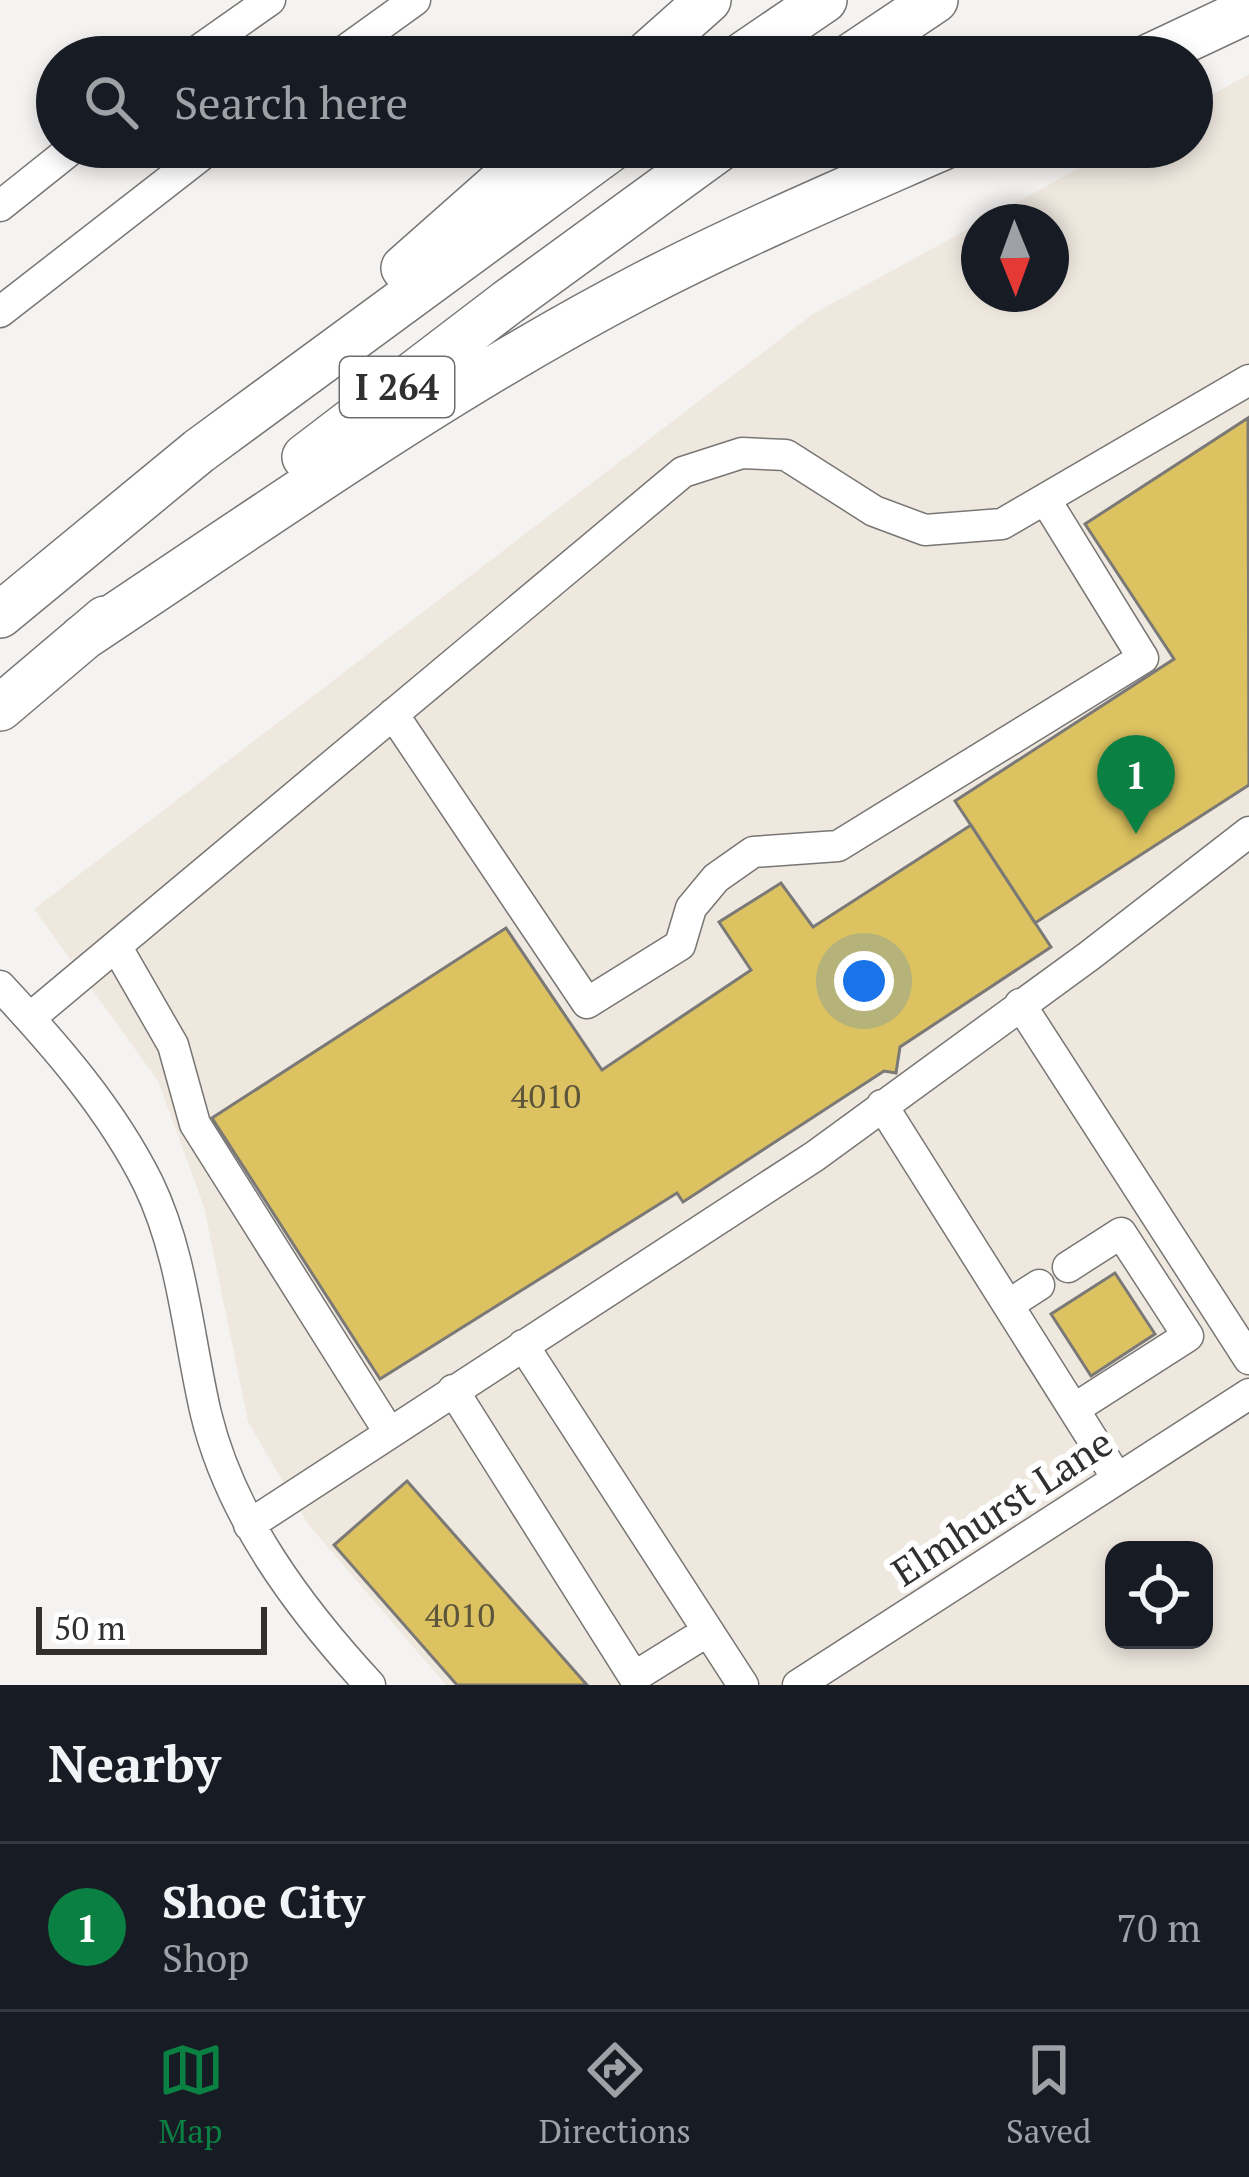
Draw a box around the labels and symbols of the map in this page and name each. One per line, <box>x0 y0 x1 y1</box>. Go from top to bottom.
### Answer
north arrow <box>961 204 1069 312</box>
road number: I 264 <box>340 357 454 417</box>
pin: 1 <box>1097 735 1175 834</box>
your location <box>834 951 894 1011</box>
house number: 4010 <box>511 1074 581 1117</box>
street label: Elmhurst Lane <box>881 1415 1122 1597</box>
house number: 4010 <box>425 1593 495 1636</box>
scale bar <box>36 1601 267 1654</box>

